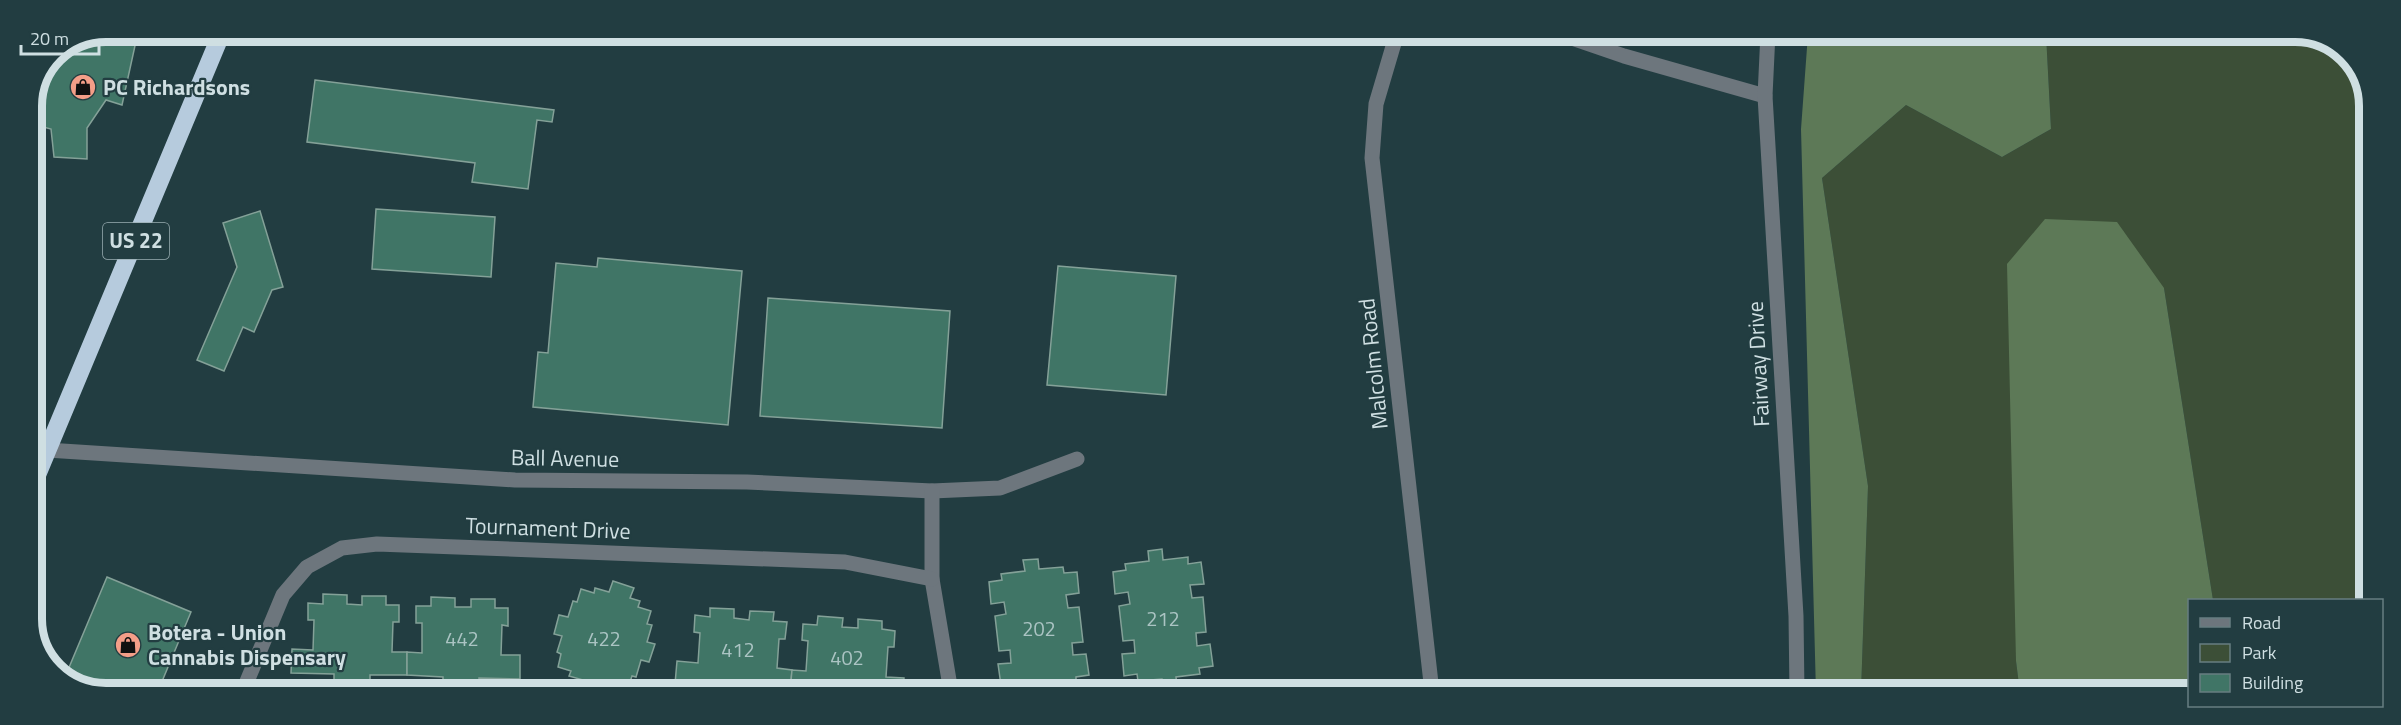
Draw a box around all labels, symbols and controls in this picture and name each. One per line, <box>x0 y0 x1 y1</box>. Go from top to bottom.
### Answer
scale bar <box>21 18 99 56</box>
text: 20 m <box>30 25 69 52</box>
place label: PC Richardsons <box>103 70 250 104</box>
shop icon: PC Richardsons <box>68 72 98 102</box>
road number: US 22 <box>103 223 169 259</box>
street label: Malcolm Road <box>1349 297 1397 431</box>
street label: Fairway Drive <box>1738 300 1778 428</box>
street label: Ball Avenue <box>511 440 619 476</box>
street label: Tournament Drive <box>465 508 631 548</box>
legend <box>2188 599 2383 707</box>
house number: 212 <box>1146 603 1180 634</box>
text: Road <box>2242 609 2281 636</box>
house number: 202 <box>1022 613 1056 644</box>
place label: Botera - Union Cannabis Dispensary <box>148 615 346 674</box>
house number: 442 <box>445 623 479 654</box>
house number: 422 <box>587 623 621 654</box>
shop icon: Botera - Union Cannabis Dispensary <box>113 630 143 660</box>
house number: 412 <box>721 634 755 665</box>
text: Park <box>2242 639 2277 666</box>
house number: 402 <box>830 642 864 673</box>
text: Building <box>2242 669 2303 696</box>

